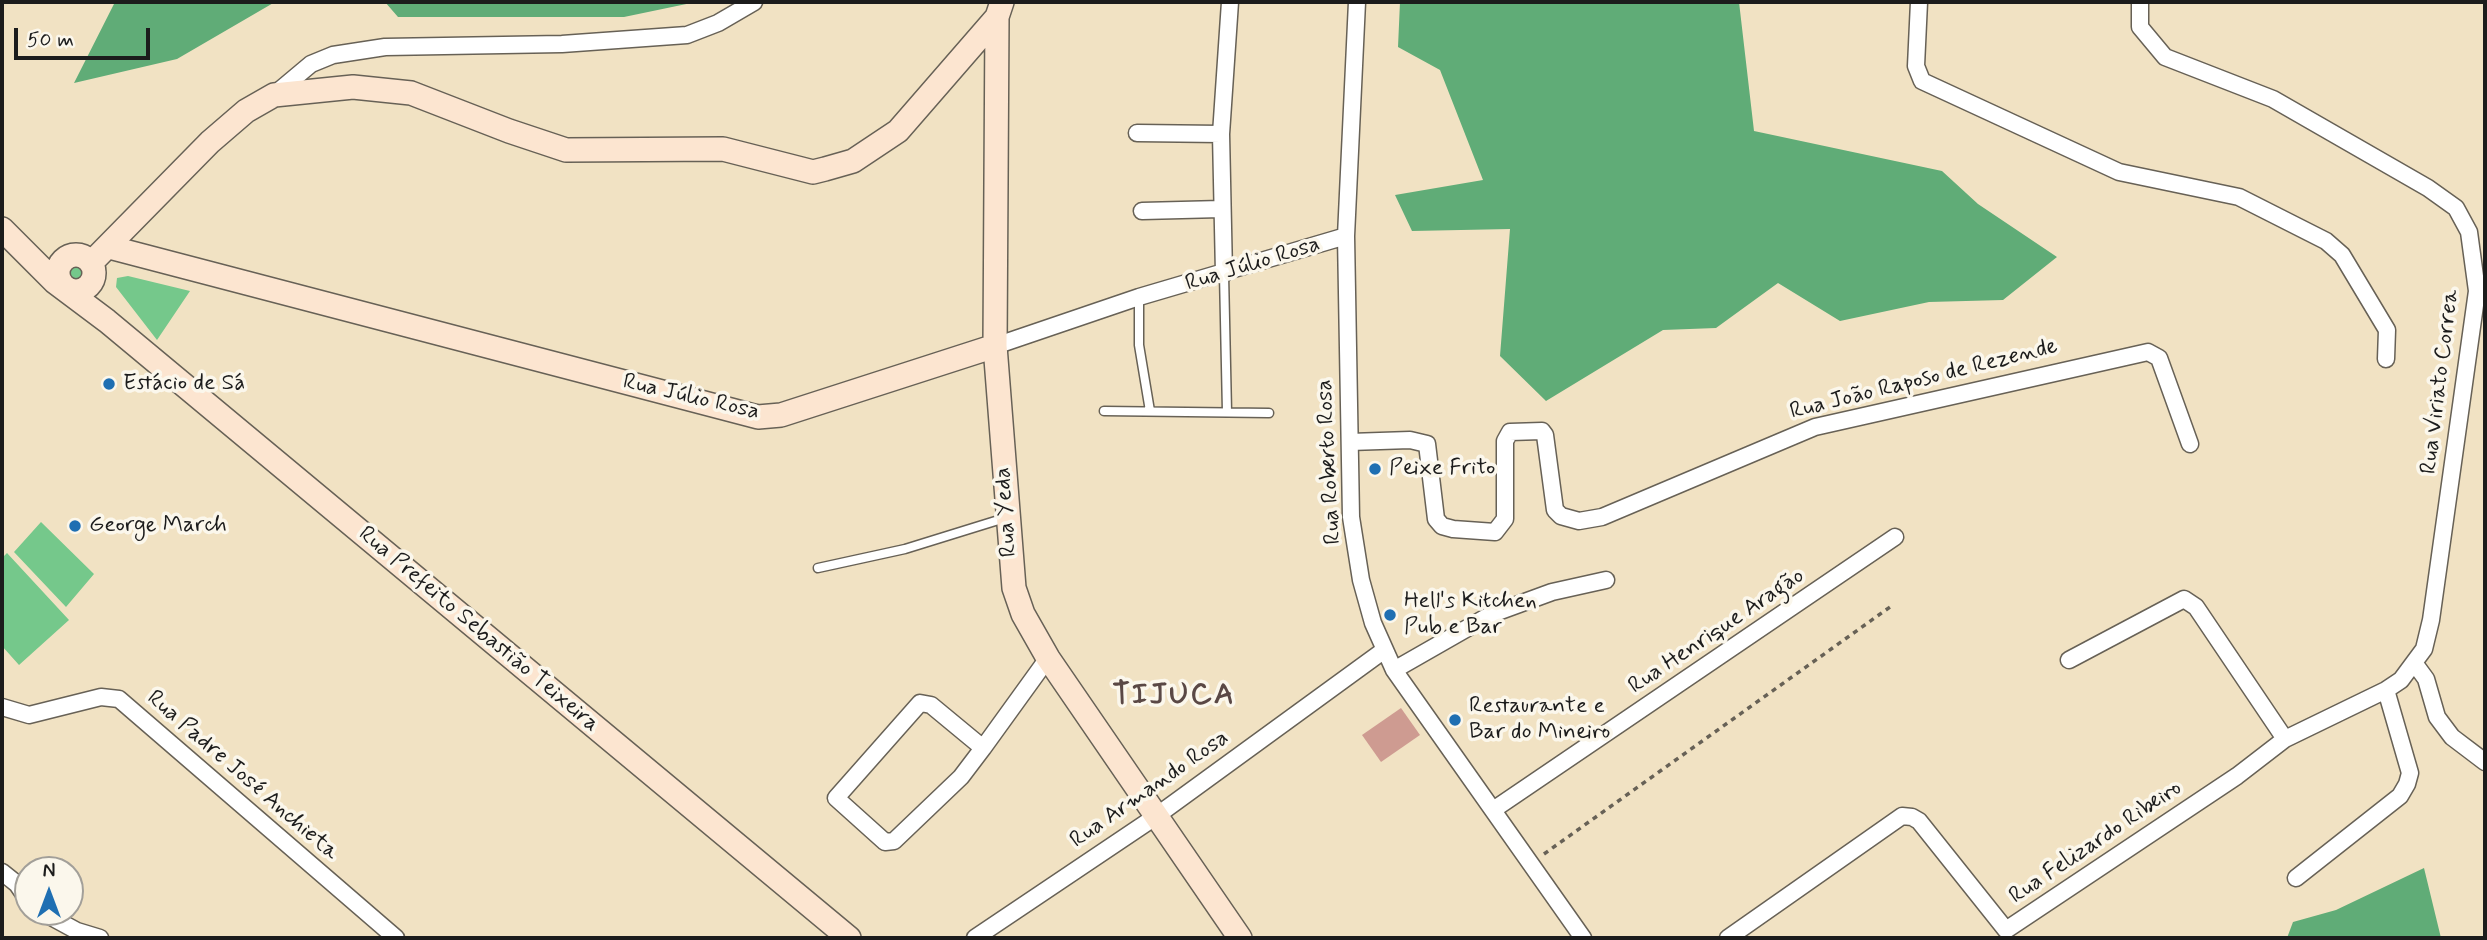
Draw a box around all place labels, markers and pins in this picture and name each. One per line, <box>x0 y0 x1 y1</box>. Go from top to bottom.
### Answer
place label: Estácio de Sá <box>123 370 245 398</box>
marker: Estácio de Sá <box>101 376 117 392</box>
place label: Peixe Frito <box>1389 455 1495 483</box>
marker: Peixe Frito <box>1367 461 1383 477</box>
place label: George March <box>89 512 227 540</box>
marker: George March <box>67 518 83 534</box>
place label: Hell's Kitchen Pub e Bar <box>1404 588 1537 642</box>
marker: Hell's Kitchen Pub e Bar <box>1382 607 1398 623</box>
place label: Restaurante e Bar do Mineiro <box>1469 693 1610 747</box>
marker: Restaurante e Bar do Mineiro <box>1447 712 1463 728</box>

